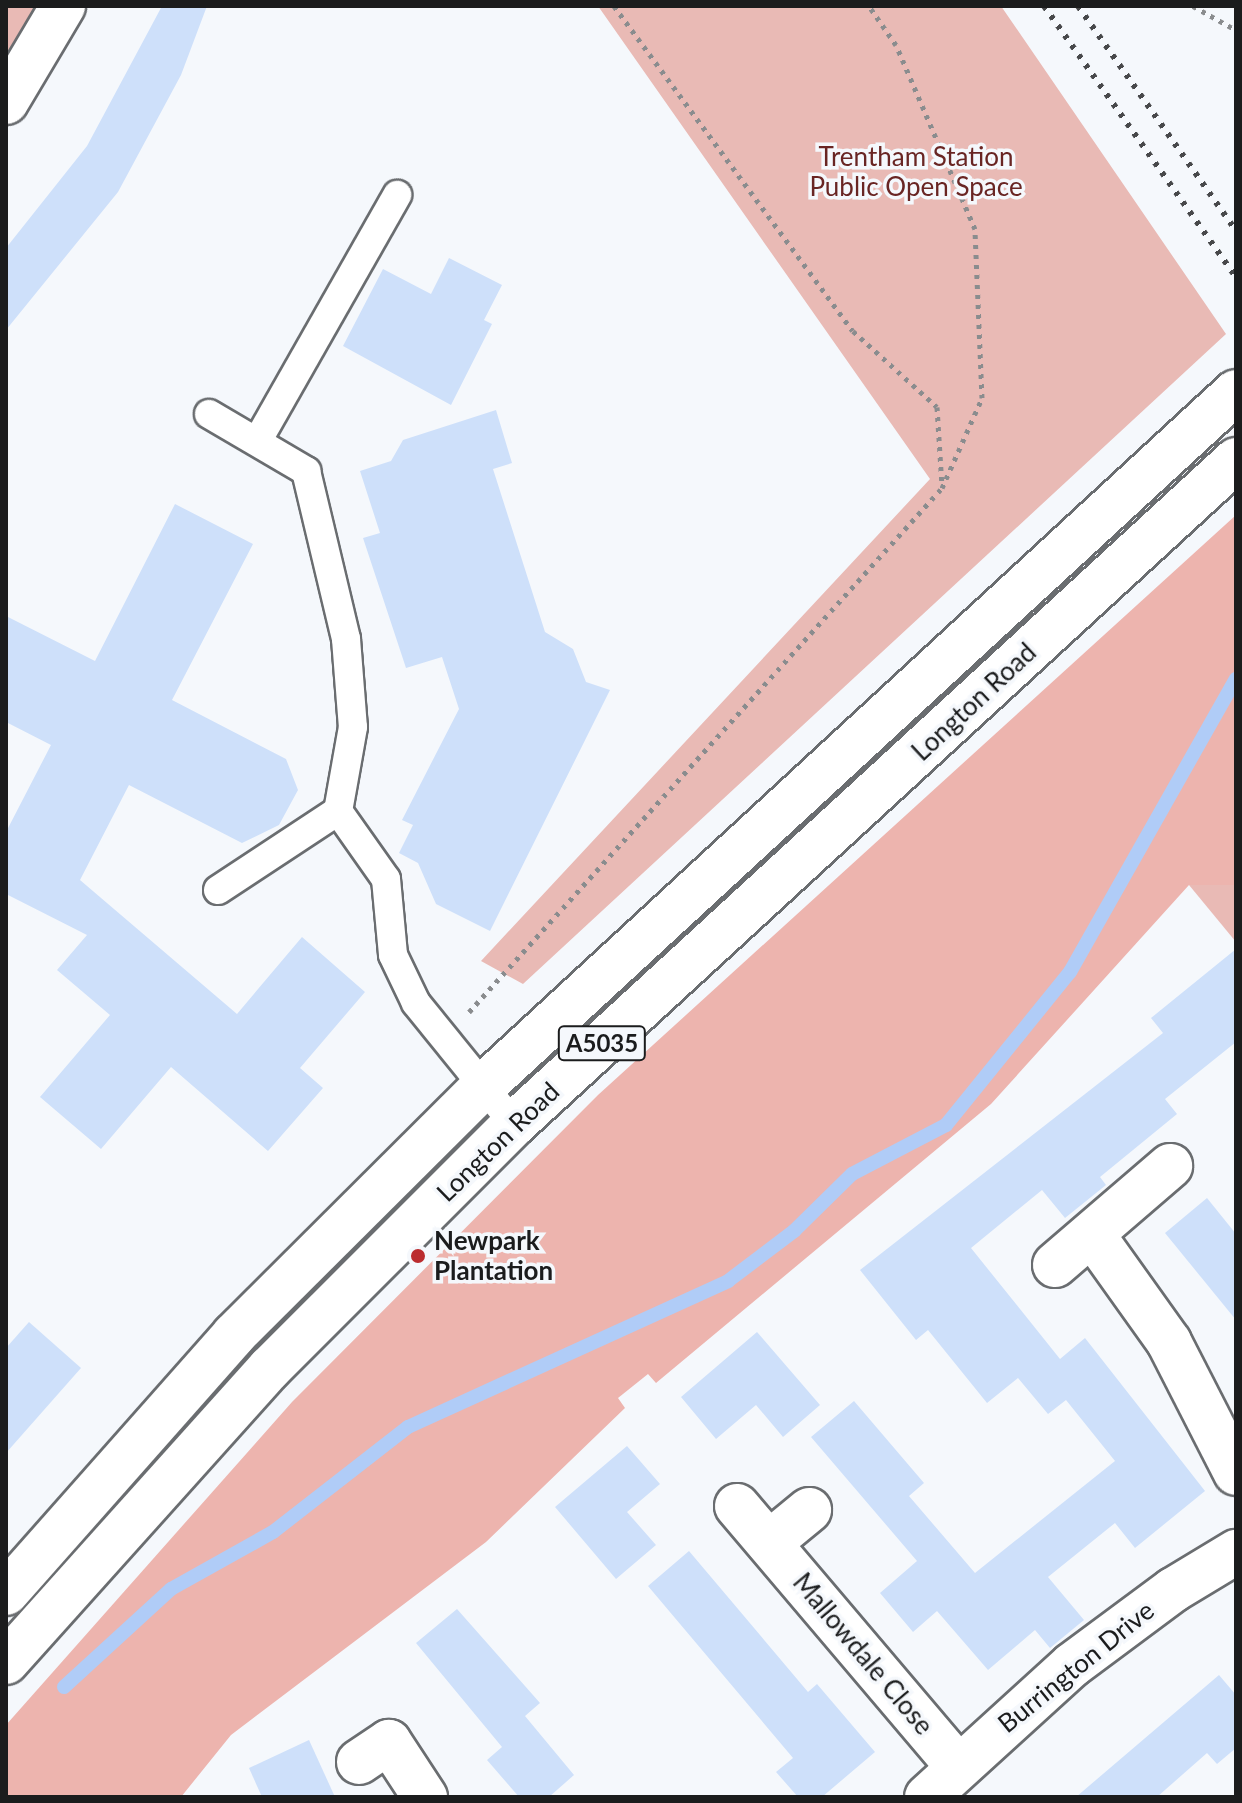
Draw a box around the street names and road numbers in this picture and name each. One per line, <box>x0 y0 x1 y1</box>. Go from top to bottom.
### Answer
street label: Longton Road <box>906 637 1042 767</box>
road number: A5035 <box>556 1023 648 1063</box>
street label: Longton Road <box>430 1076 566 1208</box>
street label: Mallowdale Close <box>786 1567 940 1741</box>
street label: Burrington Drive <box>992 1595 1160 1739</box>

